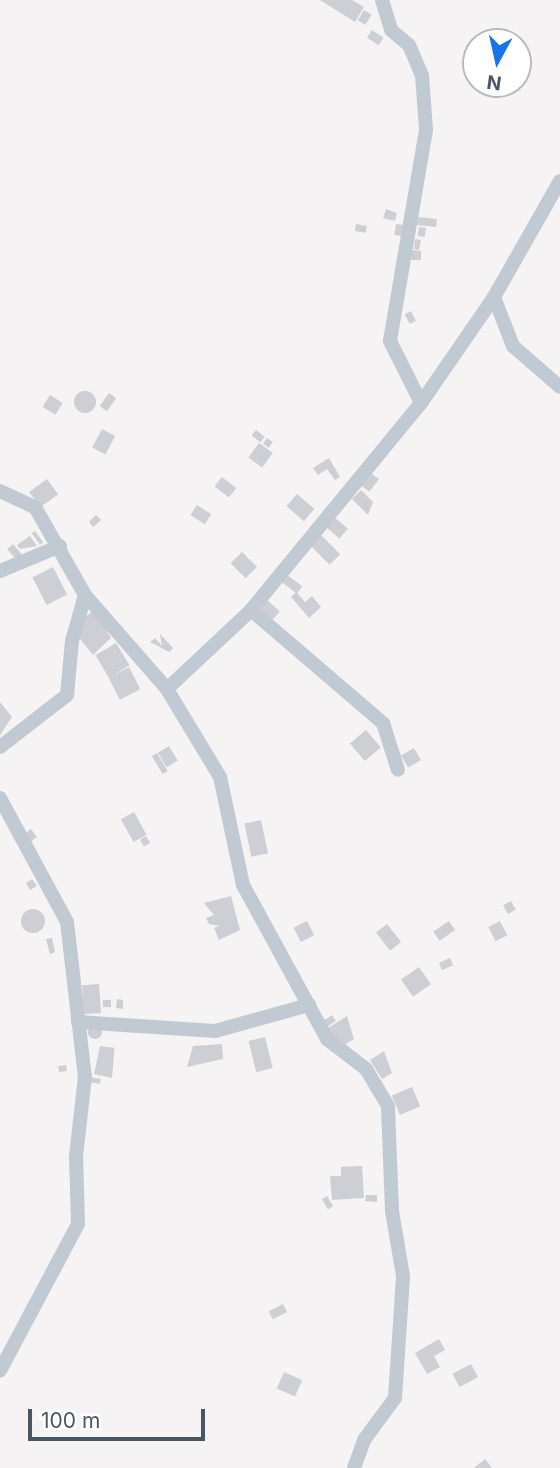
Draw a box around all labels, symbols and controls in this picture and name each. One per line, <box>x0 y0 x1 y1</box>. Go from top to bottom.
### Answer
north arrow <box>462 28 532 98</box>
text: N <box>486 70 503 95</box>
scale bar <box>32 1394 208 1438</box>
text: 100 m <box>41 1408 100 1433</box>

